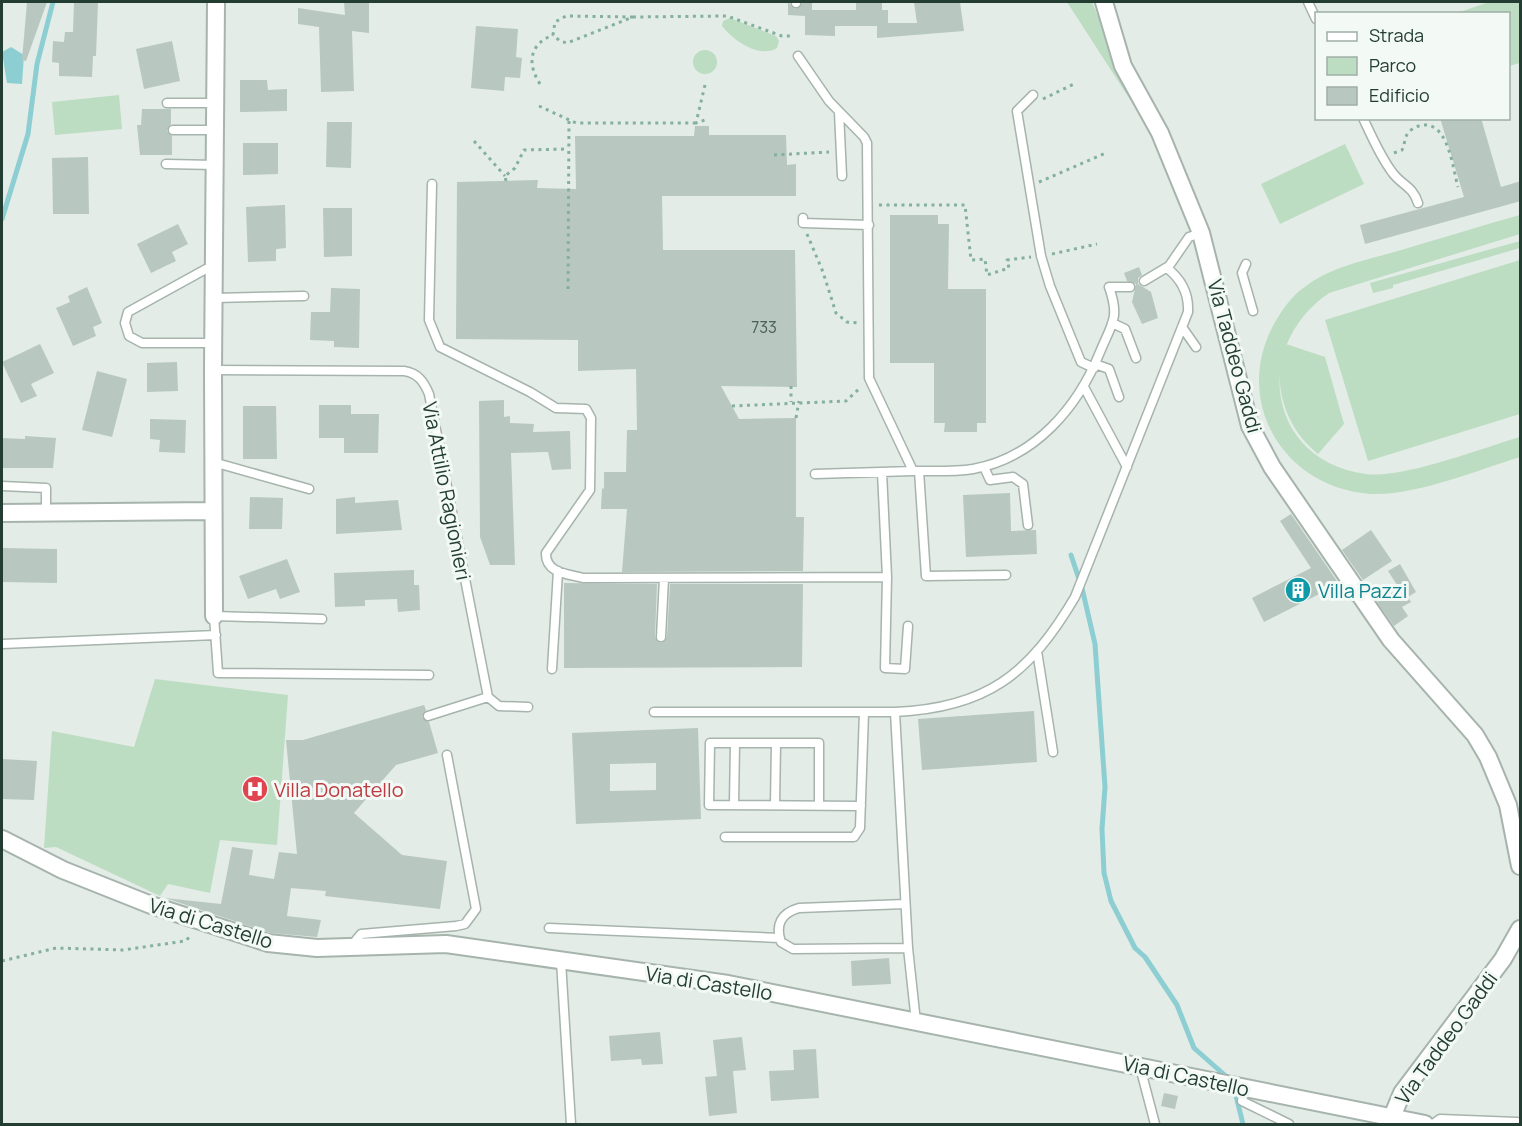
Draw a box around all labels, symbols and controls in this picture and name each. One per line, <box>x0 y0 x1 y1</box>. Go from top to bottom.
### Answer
legend <box>1315 12 1510 120</box>
text: Strada <box>1369 23 1424 47</box>
text: Parco <box>1369 53 1416 77</box>
text: Edificio <box>1369 83 1430 107</box>
street label: Via Taddeo Gaddi <box>1202 276 1268 436</box>
house number: 733 <box>751 316 777 338</box>
street label: Via Attilio Ragionieri <box>416 400 478 582</box>
building icon: Villa Pazzi <box>1283 575 1313 605</box>
place label: Villa Pazzi <box>1318 577 1407 604</box>
hospital icon: Villa Donatello <box>240 774 270 804</box>
place label: Villa Donatello <box>274 776 404 803</box>
street label: Via di Castello <box>146 891 276 955</box>
street label: Via di Castello <box>643 960 775 1006</box>
street label: Via Taddeo Gaddi <box>1389 966 1503 1110</box>
street label: Via di Castello <box>1120 1049 1252 1103</box>

